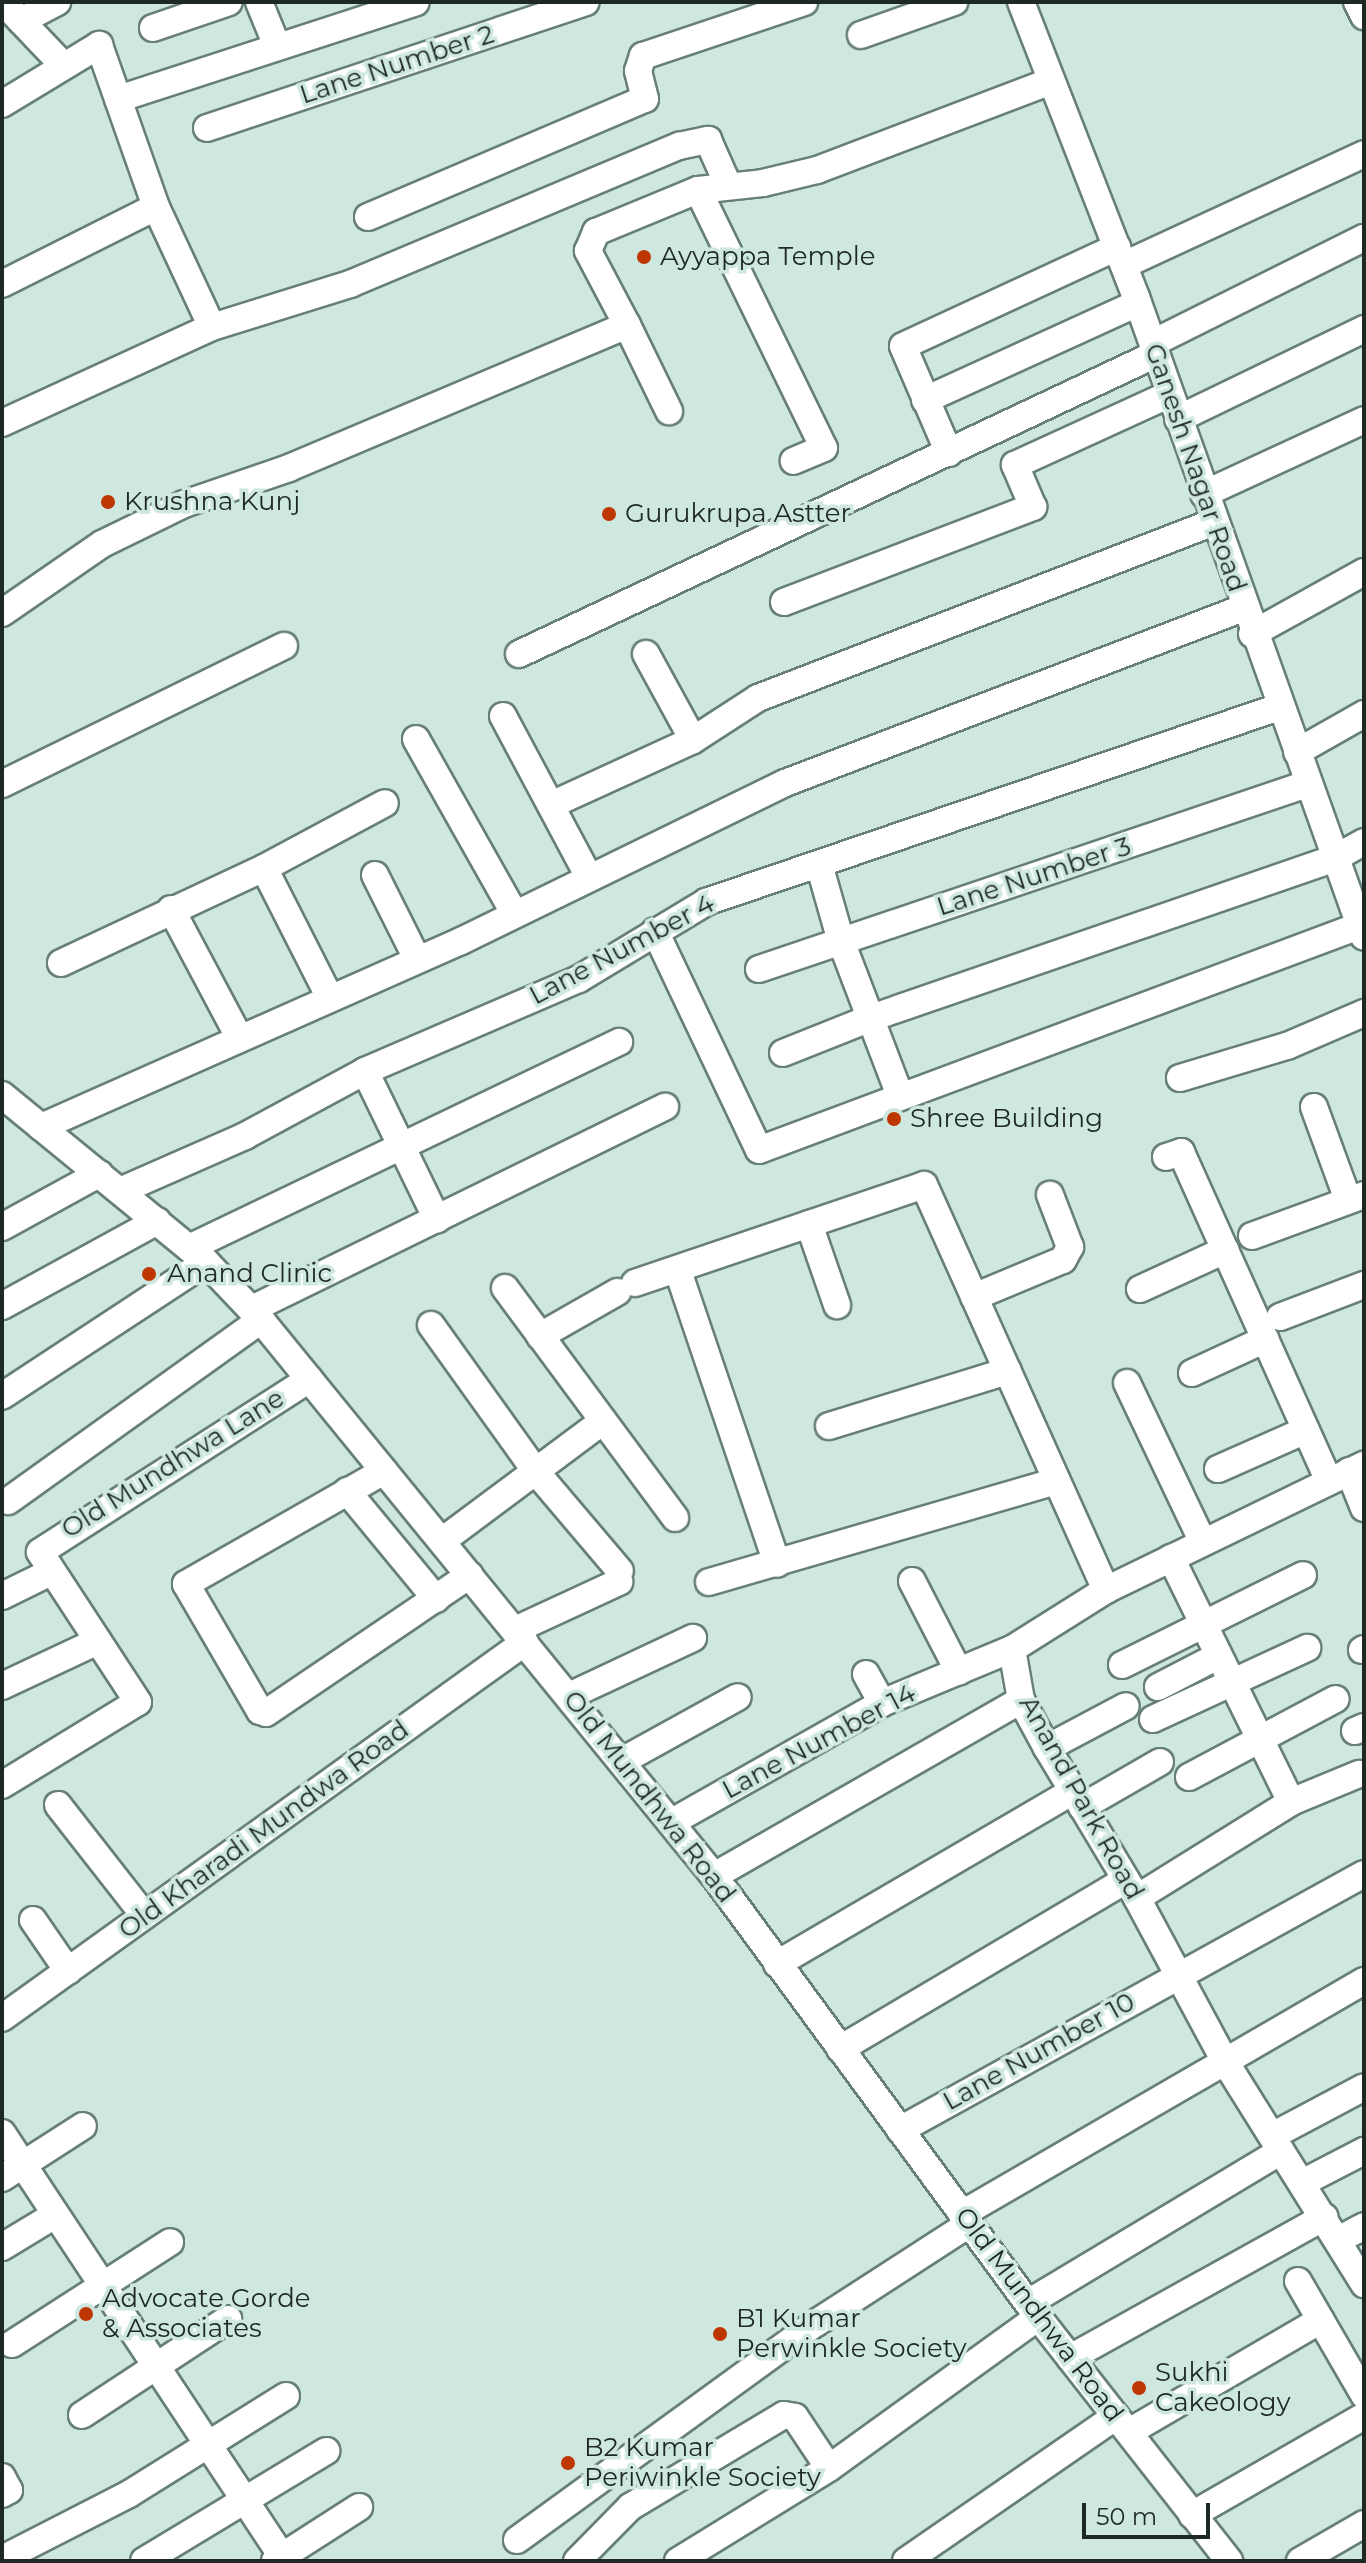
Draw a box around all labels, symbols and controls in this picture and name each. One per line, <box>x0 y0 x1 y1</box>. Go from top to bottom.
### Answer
street label: Lane Number 2 <box>296 19 498 111</box>
place label: Ayyappa Temple <box>660 241 875 273</box>
marker: Ayyappa Temple <box>635 248 653 266</box>
street label: Ganesh Nagar Road <box>1138 340 1252 596</box>
place label: Krushna Kunj <box>124 486 300 518</box>
marker: Krushna Kunj <box>99 493 117 511</box>
place label: Gurukrupa Astter <box>625 498 851 530</box>
marker: Gurukrupa Astter <box>600 505 618 523</box>
street label: Lane Number 3 <box>933 831 1135 923</box>
street label: Lane Number 4 <box>524 888 720 1012</box>
place label: Shree Building <box>910 1103 1103 1135</box>
marker: Shree Building <box>885 1110 903 1128</box>
place label: Anand Clinic <box>167 1258 332 1290</box>
marker: Anand Clinic <box>138 1263 160 1285</box>
street label: Old Mundhwa Lane <box>56 1383 290 1545</box>
street label: Lane Number 14 <box>717 1678 921 1806</box>
street label: Old Mundhwa Road <box>557 1685 741 1909</box>
street label: Anand Park Road <box>1012 1691 1150 1905</box>
street label: Old Kharadi Mundwa Road <box>113 1714 415 1946</box>
street label: Lane Number 10 <box>938 1986 1140 2118</box>
street label: Old Mundhwa Road <box>948 2202 1130 2428</box>
place label: Advocate Gorde & Associates <box>102 2283 311 2344</box>
place label: B1 Kumar Perwinkle Society <box>736 2303 966 2364</box>
marker: Advocate Gorde & Associates <box>77 2305 95 2323</box>
marker: B1 Kumar Perwinkle Society <box>711 2325 729 2343</box>
place label: Sukhi Cakeology <box>1155 2357 1291 2418</box>
marker: Sukhi Cakeology <box>1130 2379 1148 2397</box>
place label: B2 Kumar Periwinkle Society <box>584 2432 821 2494</box>
marker: B2 Kumar Periwinkle Society <box>559 2454 577 2472</box>
scale bar <box>1086 2487 1214 2537</box>
text: 50 m <box>1096 2502 1157 2531</box>

